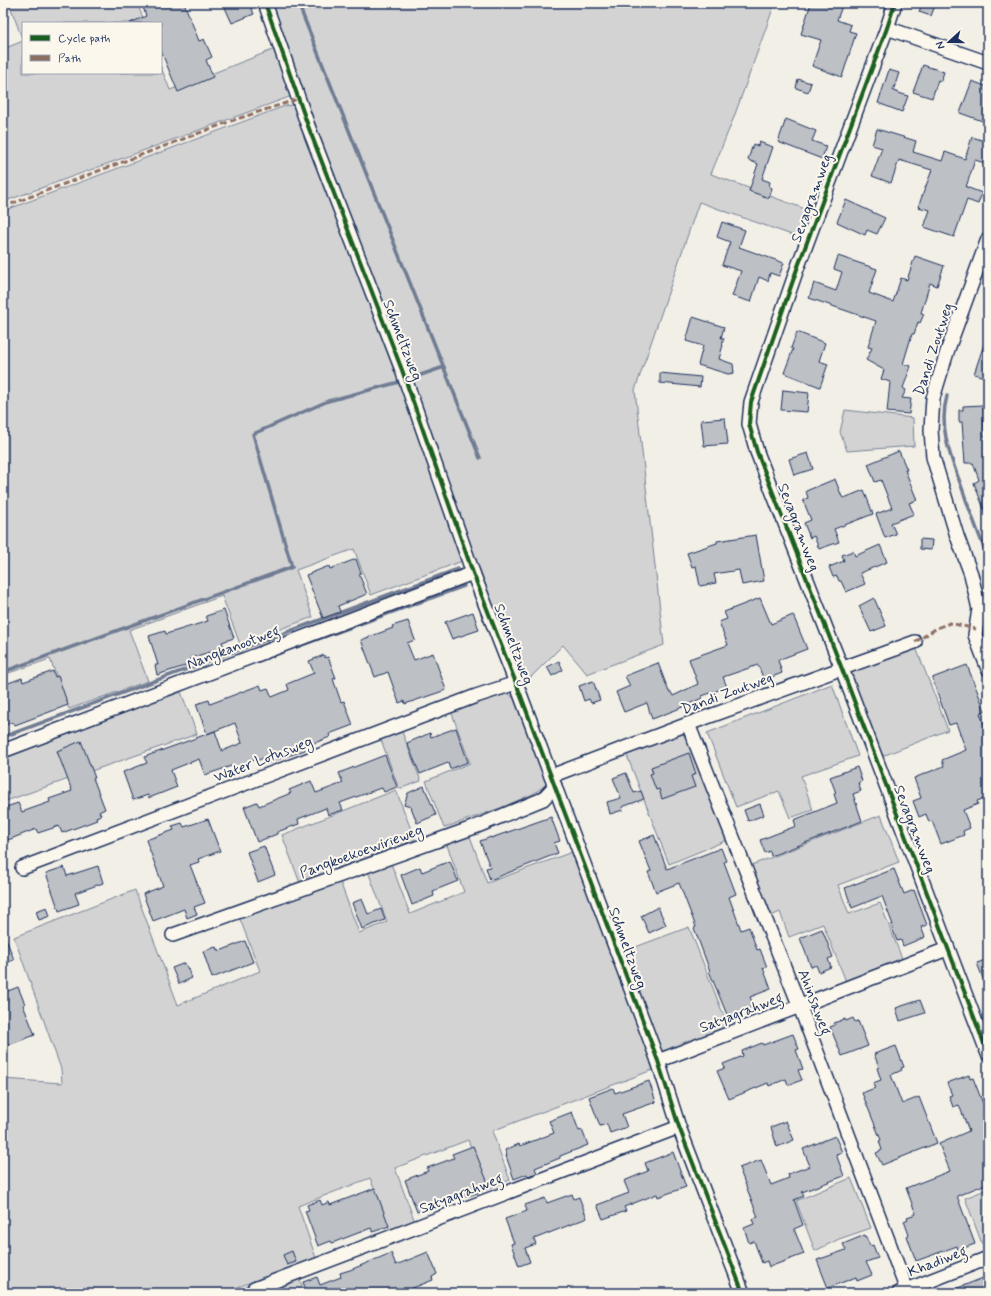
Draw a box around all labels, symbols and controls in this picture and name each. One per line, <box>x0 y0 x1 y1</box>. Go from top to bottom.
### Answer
legend <box>22 22 162 74</box>
north arrow <box>929 22 969 62</box>
text: Cycle path <box>58 31 110 47</box>
text: N <box>933 39 948 51</box>
text: Path <box>58 51 81 67</box>
street label: Sevagramweg <box>787 151 838 246</box>
street label: Schmeltzweg <box>376 297 427 384</box>
street label: Dandi Zoutweg <box>910 300 958 398</box>
street label: Sevagramweg <box>771 480 824 575</box>
street label: Schmeltzweg <box>487 601 538 688</box>
street label: Nangkanootweg <box>184 621 283 676</box>
street label: Dandi Zoutweg <box>679 668 776 720</box>
street label: Water Lotusweg <box>211 732 316 789</box>
street label: Sevagramweg <box>887 782 940 877</box>
street label: Pangkoekoewirieweg <box>297 820 426 884</box>
street label: Schmeltzweg <box>602 905 651 992</box>
street label: Ahinsaweg <box>791 967 836 1038</box>
street label: Satyagrahweg <box>697 988 786 1039</box>
street label: Satyagrahweg <box>417 1169 506 1220</box>
street label: Khadiweg <box>905 1242 970 1283</box>

